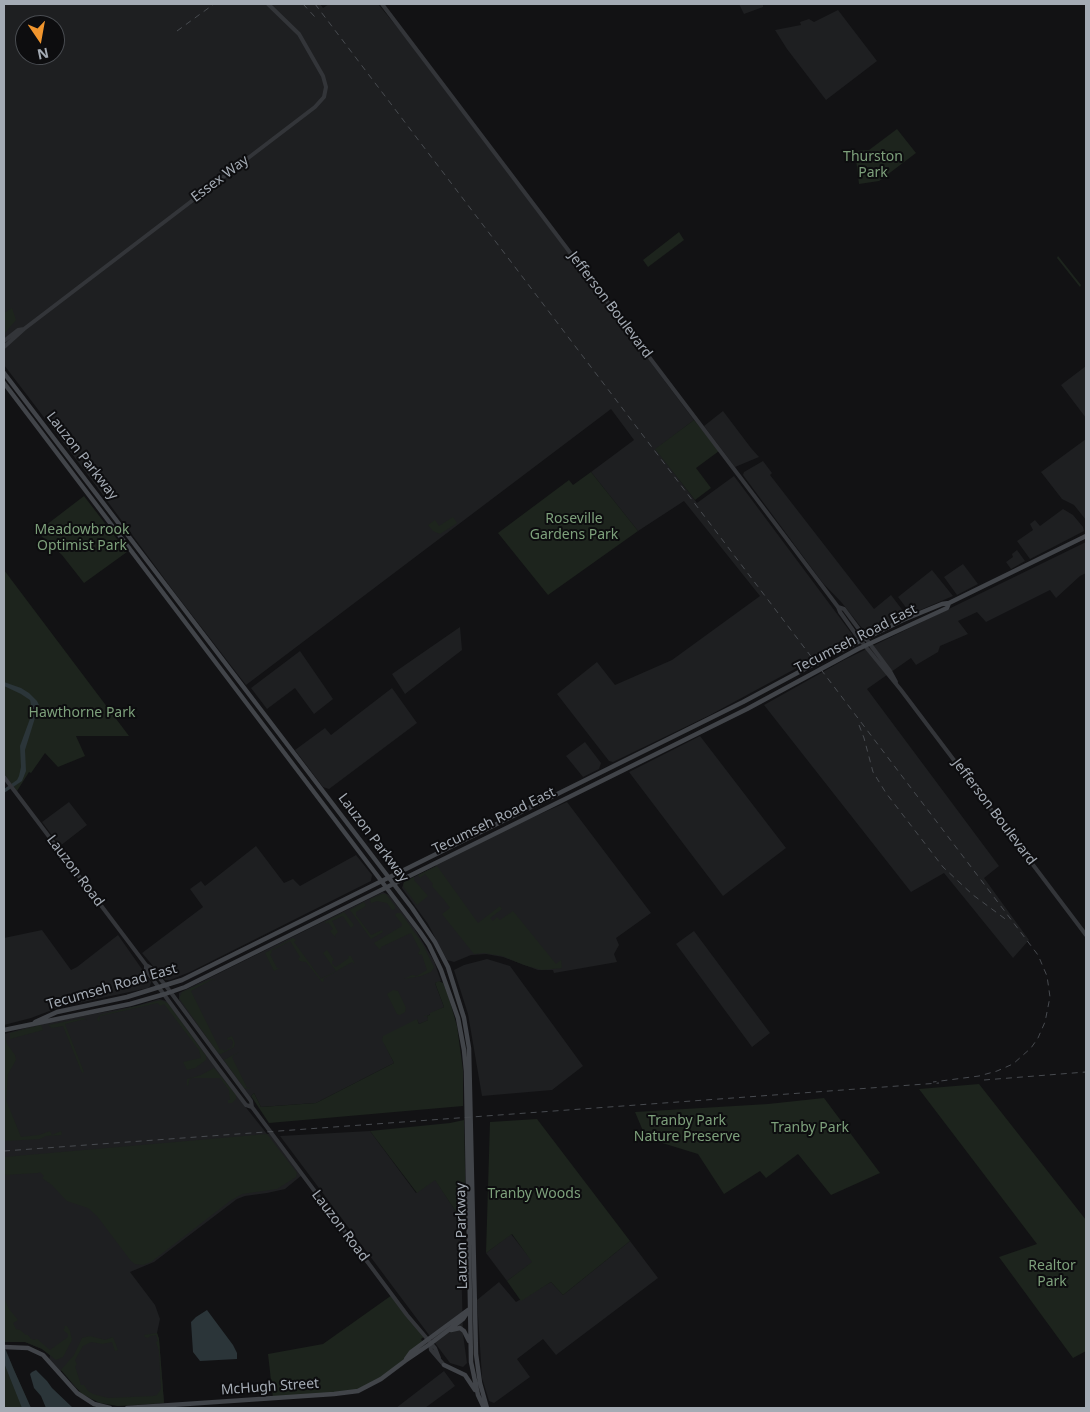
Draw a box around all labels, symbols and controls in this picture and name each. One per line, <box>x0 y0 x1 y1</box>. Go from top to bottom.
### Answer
north arrow <box>15 15 65 65</box>
text: N <box>35 44 51 65</box>
park label: Thurston Park <box>843 149 903 182</box>
street label: Essex Way <box>188 152 252 206</box>
street label: Jefferson Boulevard <box>564 248 656 362</box>
street label: Lauzon Parkway <box>43 409 121 503</box>
park label: Roseville Gardens Park <box>530 511 618 544</box>
park label: Meadowbrook Optimist Park <box>35 522 129 554</box>
street label: Tecumseh Road East <box>792 601 920 677</box>
park label: Hawthorne Park <box>29 705 135 721</box>
street label: Jefferson Boulevard <box>948 755 1040 869</box>
street label: Tecumseh Road East <box>430 784 558 858</box>
street label: Lauzon Parkway <box>334 790 412 886</box>
street label: Lauzon Road <box>43 832 107 910</box>
street label: Tecumseh Road East <box>45 960 179 1014</box>
park label: Tranby Park Nature Preserve <box>634 1113 740 1146</box>
park label: Tranby Park <box>771 1120 849 1136</box>
street label: Lauzon Parkway <box>453 1182 471 1290</box>
park label: Tranby Woods <box>487 1186 581 1202</box>
street label: Lauzon Road <box>308 1187 372 1265</box>
park label: Realtor Park <box>1028 1258 1076 1290</box>
street label: McHugh Street <box>220 1375 320 1399</box>

